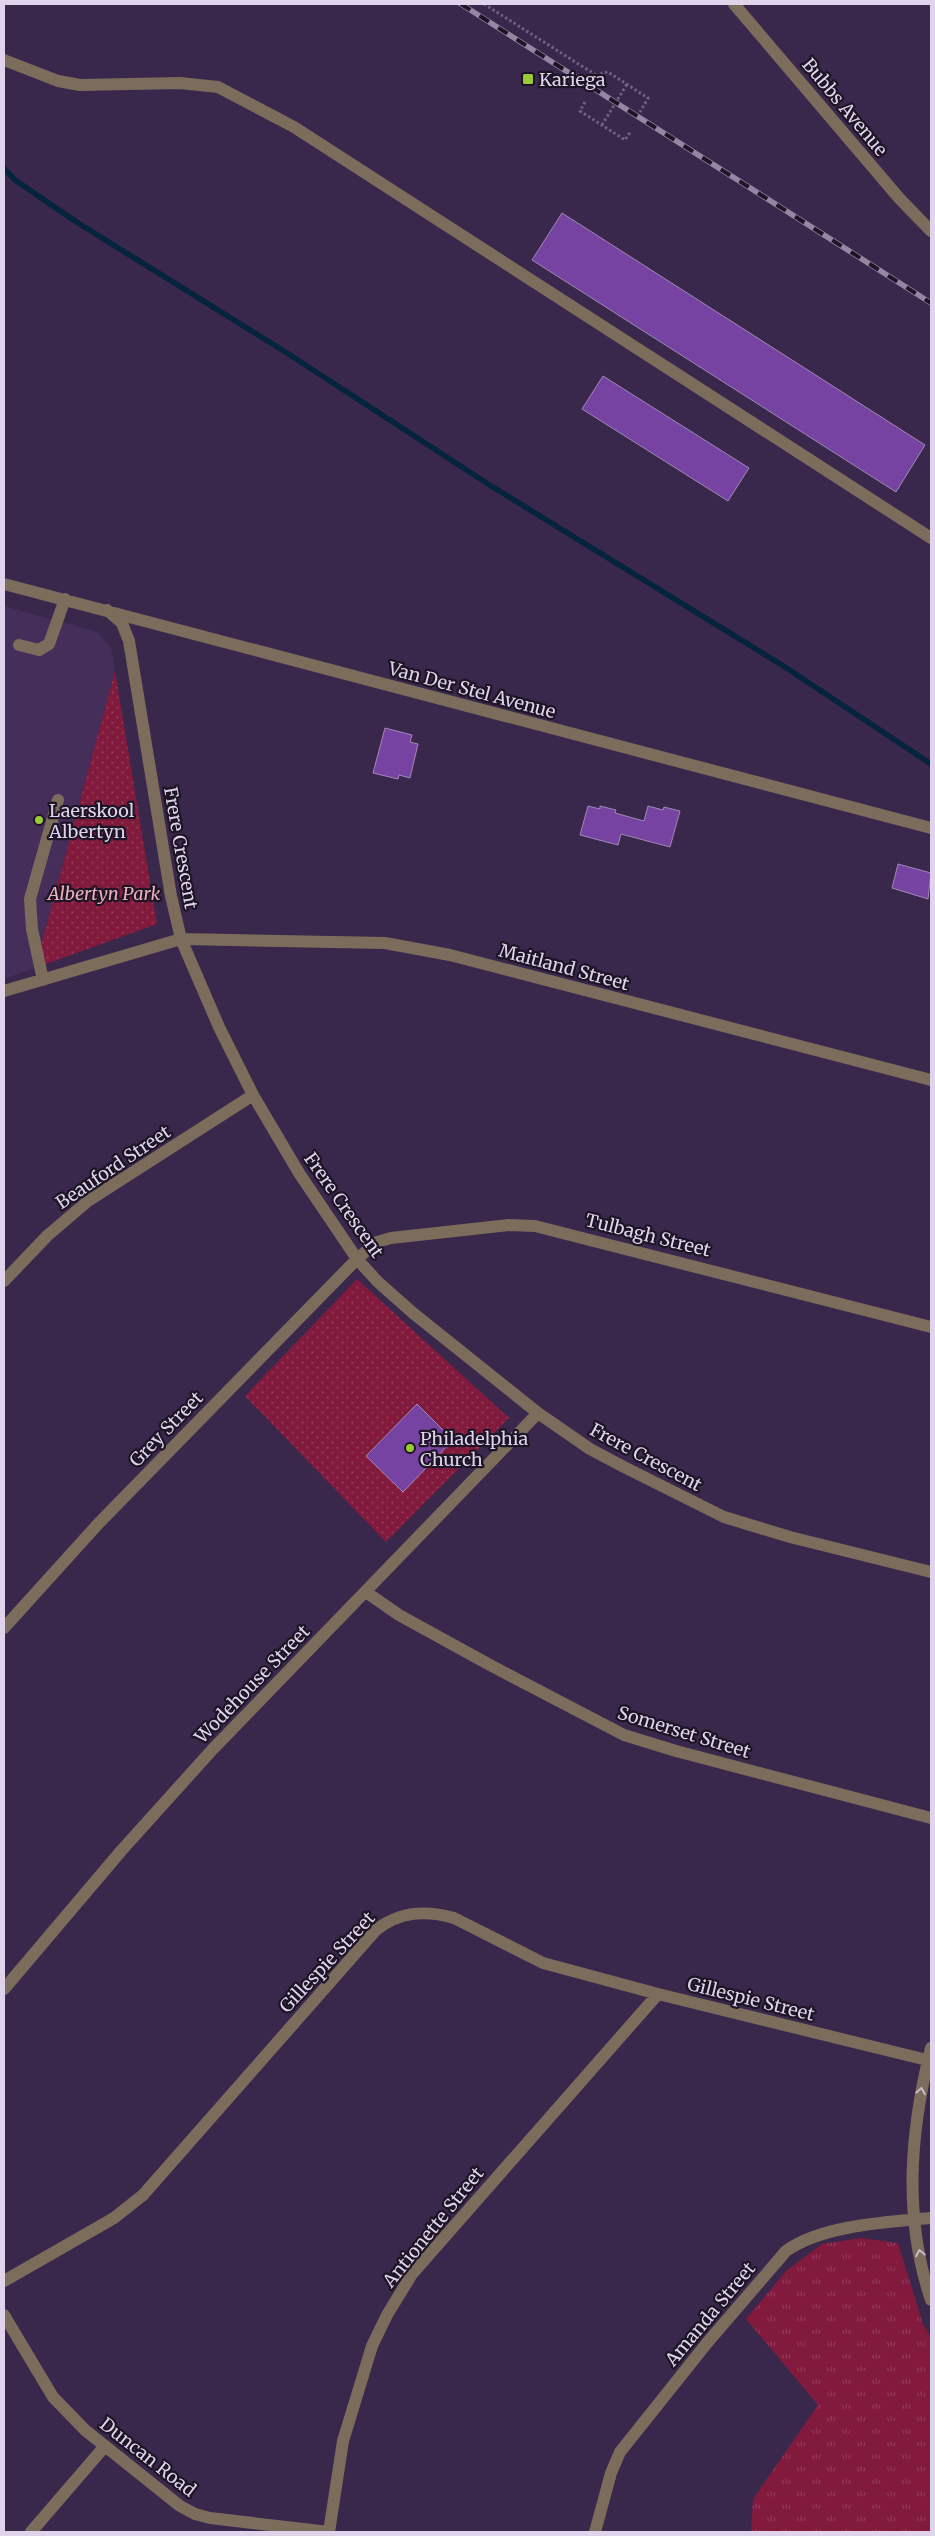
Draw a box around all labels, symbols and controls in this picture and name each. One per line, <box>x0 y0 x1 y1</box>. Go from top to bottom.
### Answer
street label: Bubbs Avenue <box>797 53 893 161</box>
place label: Kariega <box>539 68 606 91</box>
marker: Kariega <box>521 72 535 86</box>
street label: Van Der Stel Avenue <box>385 656 558 723</box>
street label: Frere Crescent <box>159 785 203 911</box>
place label: Laerskool Albertyn <box>48 799 135 843</box>
marker: Laerskool Albertyn <box>33 814 45 826</box>
park label: Albertyn Park <box>46 882 160 905</box>
street label: Maitland Street <box>496 939 632 995</box>
street label: Beauford Street <box>51 1120 175 1214</box>
street label: Frere Crescent <box>299 1148 389 1262</box>
street label: Tulbagh Street <box>583 1208 713 1262</box>
street label: Grey Street <box>124 1386 208 1472</box>
street label: Frere Crescent <box>586 1418 706 1496</box>
place label: Philadelphia Church <box>420 1427 529 1471</box>
marker: Philadelphia Church <box>404 1442 416 1454</box>
street label: Wodehouse Street <box>189 1620 314 1749</box>
street label: Somerset Street <box>615 1701 753 1763</box>
street label: Gillespie Street <box>274 1907 380 2017</box>
street label: Gillespie Street <box>685 1972 817 2026</box>
one-way arrow <box>915 2087 925 2096</box>
street label: Antionette Street <box>377 2162 489 2293</box>
one-way arrow <box>915 2248 925 2257</box>
street label: Amanda Street <box>659 2257 760 2371</box>
street label: Duncan Road <box>95 2412 201 2502</box>

